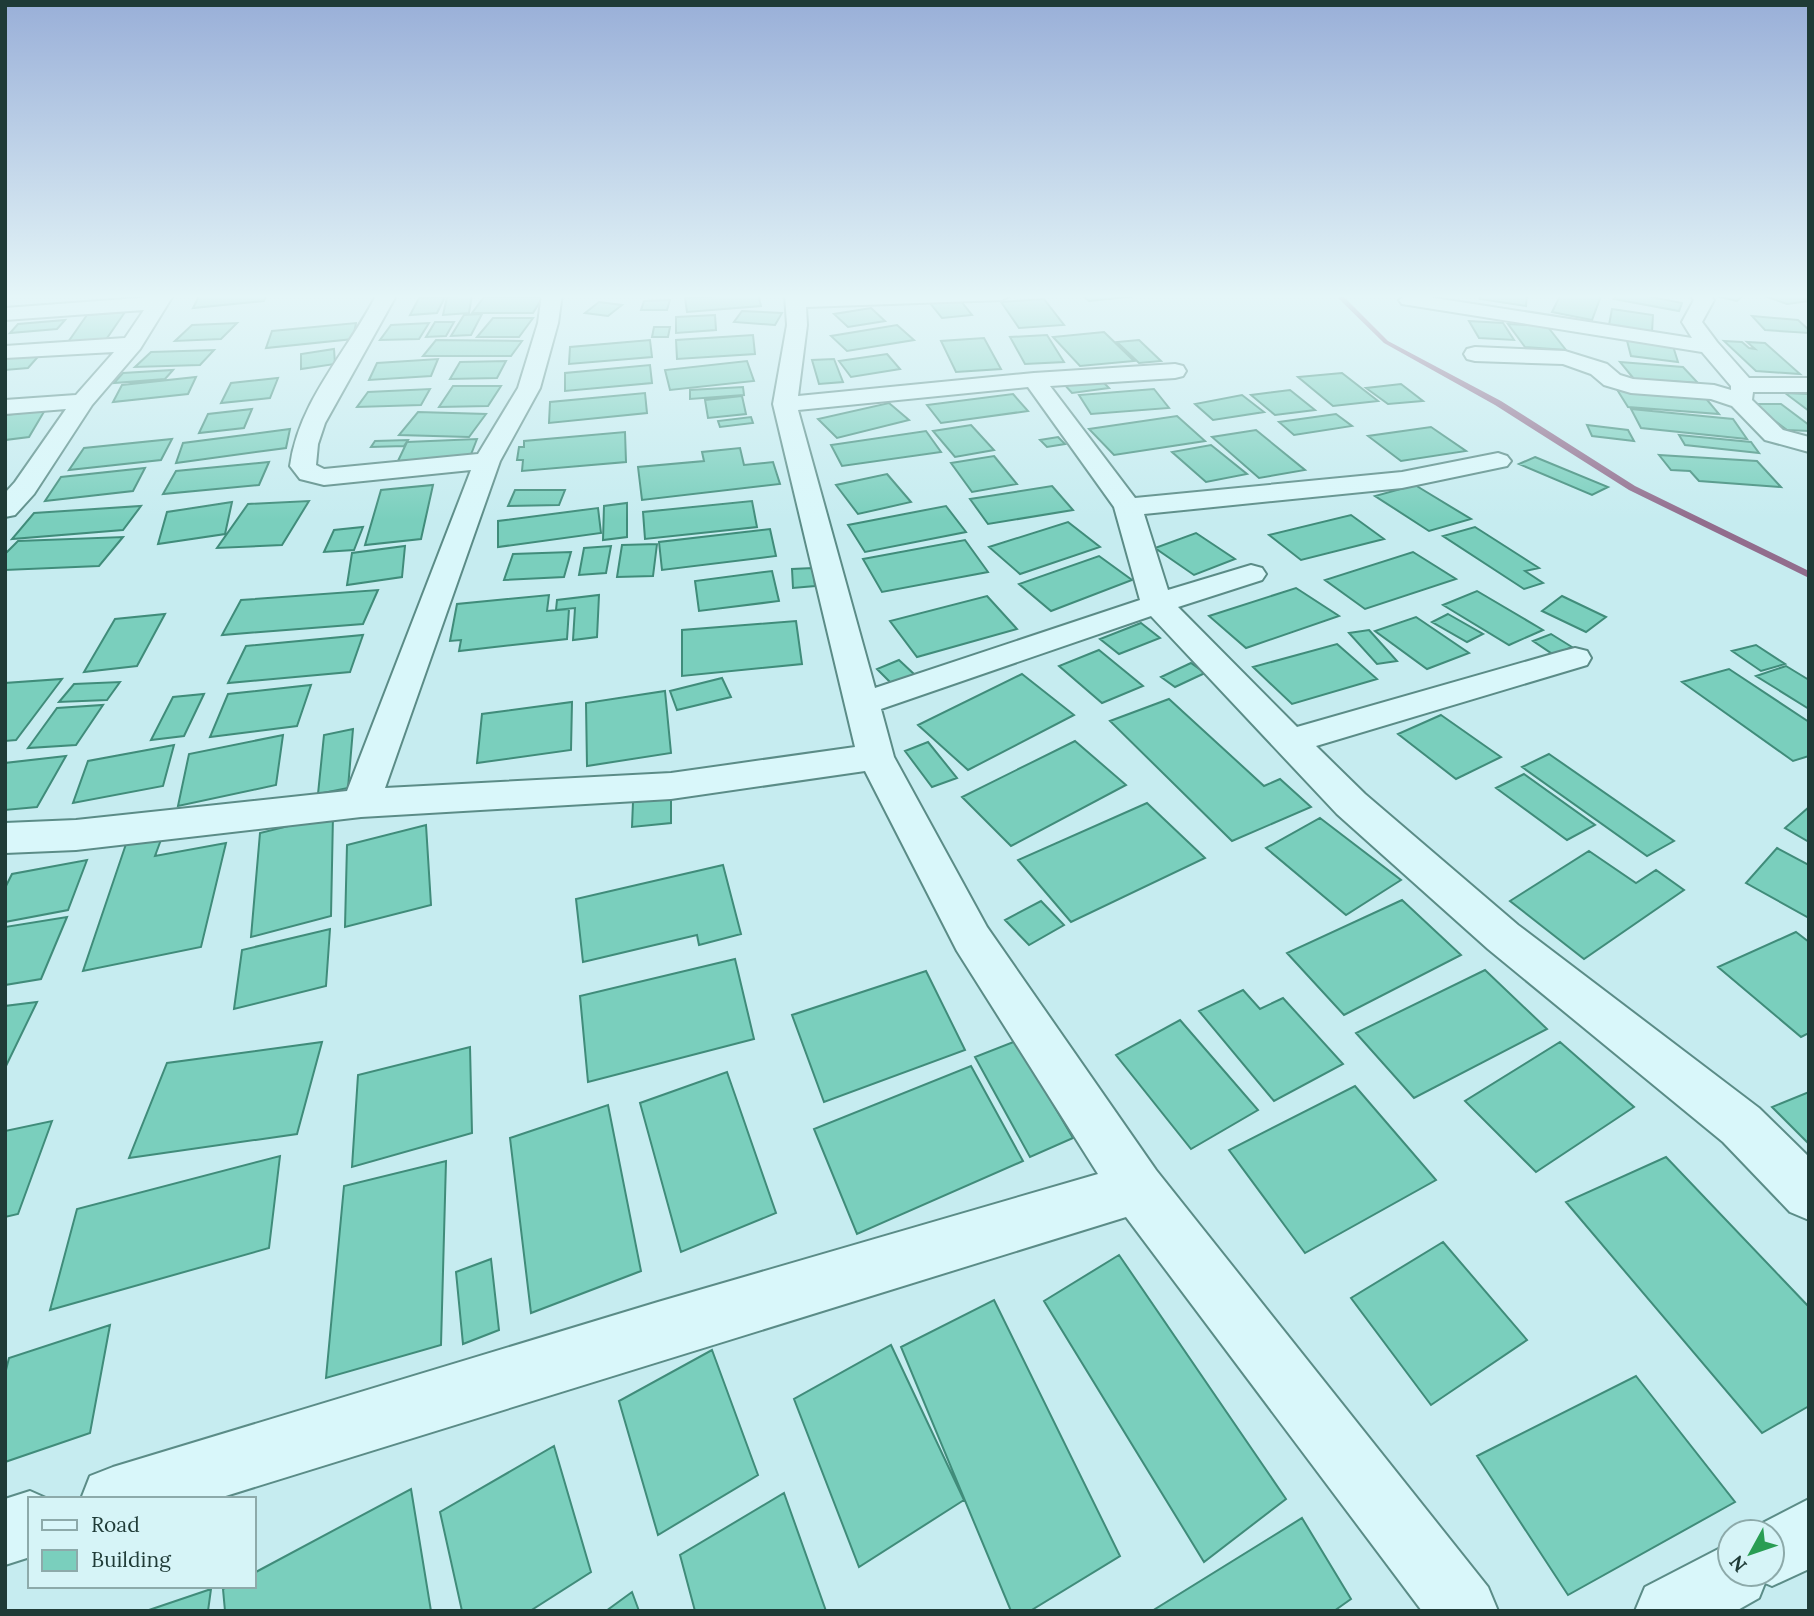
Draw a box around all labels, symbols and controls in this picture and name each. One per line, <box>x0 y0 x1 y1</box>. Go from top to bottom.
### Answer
legend <box>28 1497 256 1588</box>
text: Road <box>91 1511 140 1538</box>
north arrow <box>1716 1518 1786 1588</box>
text: Building <box>91 1546 171 1573</box>
text: N <box>1724 1550 1752 1577</box>

